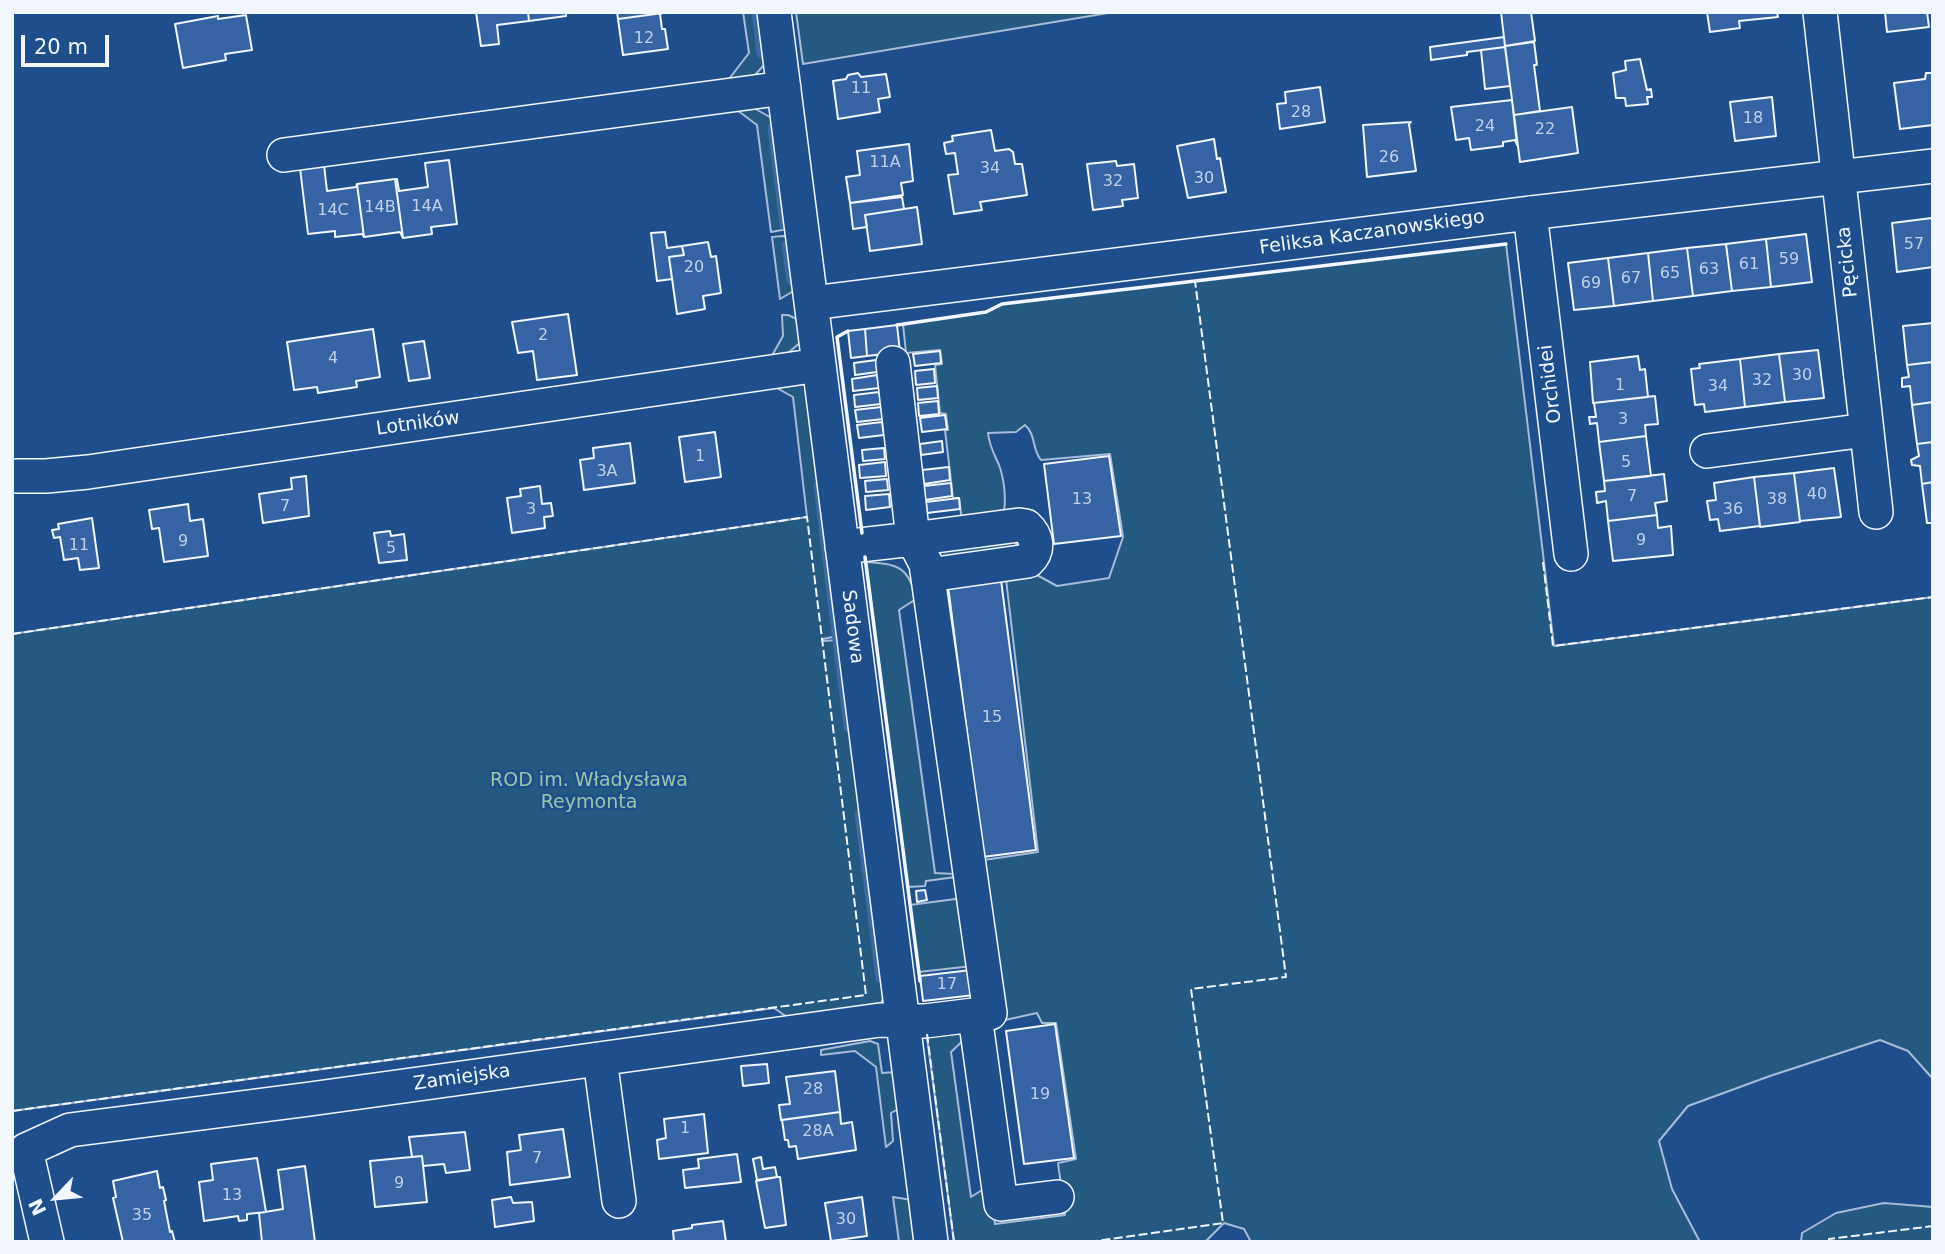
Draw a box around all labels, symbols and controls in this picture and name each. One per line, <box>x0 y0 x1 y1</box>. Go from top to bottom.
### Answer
scale bar <box>24 21 112 65</box>
house number: 12 <box>634 29 654 49</box>
text: 20 m <box>34 35 88 59</box>
house number: 11 <box>851 79 871 99</box>
house number: 28 <box>1291 103 1311 123</box>
house number: 18 <box>1743 109 1763 129</box>
house number: 24 <box>1475 117 1495 137</box>
house number: 22 <box>1535 120 1555 140</box>
house number: 26 <box>1379 148 1399 168</box>
house number: 11A <box>869 153 901 173</box>
house number: 34 <box>980 159 1000 179</box>
house number: 30 <box>1194 169 1214 189</box>
house number: 32 <box>1103 172 1123 192</box>
house number: 14A <box>411 197 443 217</box>
house number: 14B <box>364 198 396 218</box>
house number: 14C <box>317 201 349 221</box>
street label: Feliksa Kaczanowskiego <box>1258 206 1486 260</box>
street label: Pęcicka <box>1833 225 1863 299</box>
house number: 57 <box>1904 235 1924 255</box>
house number: 59 <box>1779 250 1799 270</box>
house number: 61 <box>1739 255 1759 275</box>
house number: 20 <box>684 258 704 278</box>
house number: 63 <box>1699 260 1719 280</box>
house number: 65 <box>1660 264 1680 284</box>
house number: 67 <box>1621 269 1641 289</box>
house number: 69 <box>1581 274 1601 294</box>
house number: 2 <box>538 326 548 346</box>
street label: Orchidei <box>1535 343 1567 425</box>
house number: 4 <box>328 349 338 369</box>
house number: 30 <box>1792 366 1812 386</box>
house number: 32 <box>1752 371 1772 391</box>
house number: 1 <box>1615 376 1625 396</box>
house number: 34 <box>1708 377 1728 397</box>
street label: Lotników <box>375 407 461 441</box>
house number: 3 <box>1618 410 1628 430</box>
house number: 1 <box>695 447 705 467</box>
house number: 5 <box>1621 453 1631 473</box>
house number: 3A <box>596 462 618 482</box>
house number: 40 <box>1807 485 1827 505</box>
house number: 7 <box>1627 487 1637 507</box>
house number: 13 <box>1072 490 1092 510</box>
house number: 38 <box>1767 490 1787 510</box>
house number: 7 <box>280 497 290 517</box>
house number: 3 <box>526 500 536 520</box>
house number: 36 <box>1723 500 1743 520</box>
house number: 9 <box>1636 531 1646 551</box>
house number: 9 <box>178 532 188 552</box>
house number: 11 <box>69 536 89 556</box>
house number: 5 <box>386 539 396 559</box>
street label: Sadowa <box>836 589 868 665</box>
house number: 15 <box>982 708 1002 728</box>
park label: ROD im. Władysława Reymonta <box>490 770 688 814</box>
house number: 17 <box>937 975 957 995</box>
street label: Zamiejska <box>412 1060 512 1096</box>
house number: 28 <box>803 1080 823 1100</box>
house number: 19 <box>1030 1085 1050 1105</box>
house number: 1 <box>680 1119 690 1139</box>
house number: 28A <box>802 1122 834 1142</box>
house number: 7 <box>532 1149 542 1169</box>
north arrow <box>21 1163 91 1233</box>
house number: 9 <box>394 1174 404 1194</box>
house number: 13 <box>222 1186 242 1206</box>
text: N <box>24 1195 50 1219</box>
house number: 35 <box>132 1206 152 1226</box>
house number: 30 <box>836 1210 856 1230</box>

